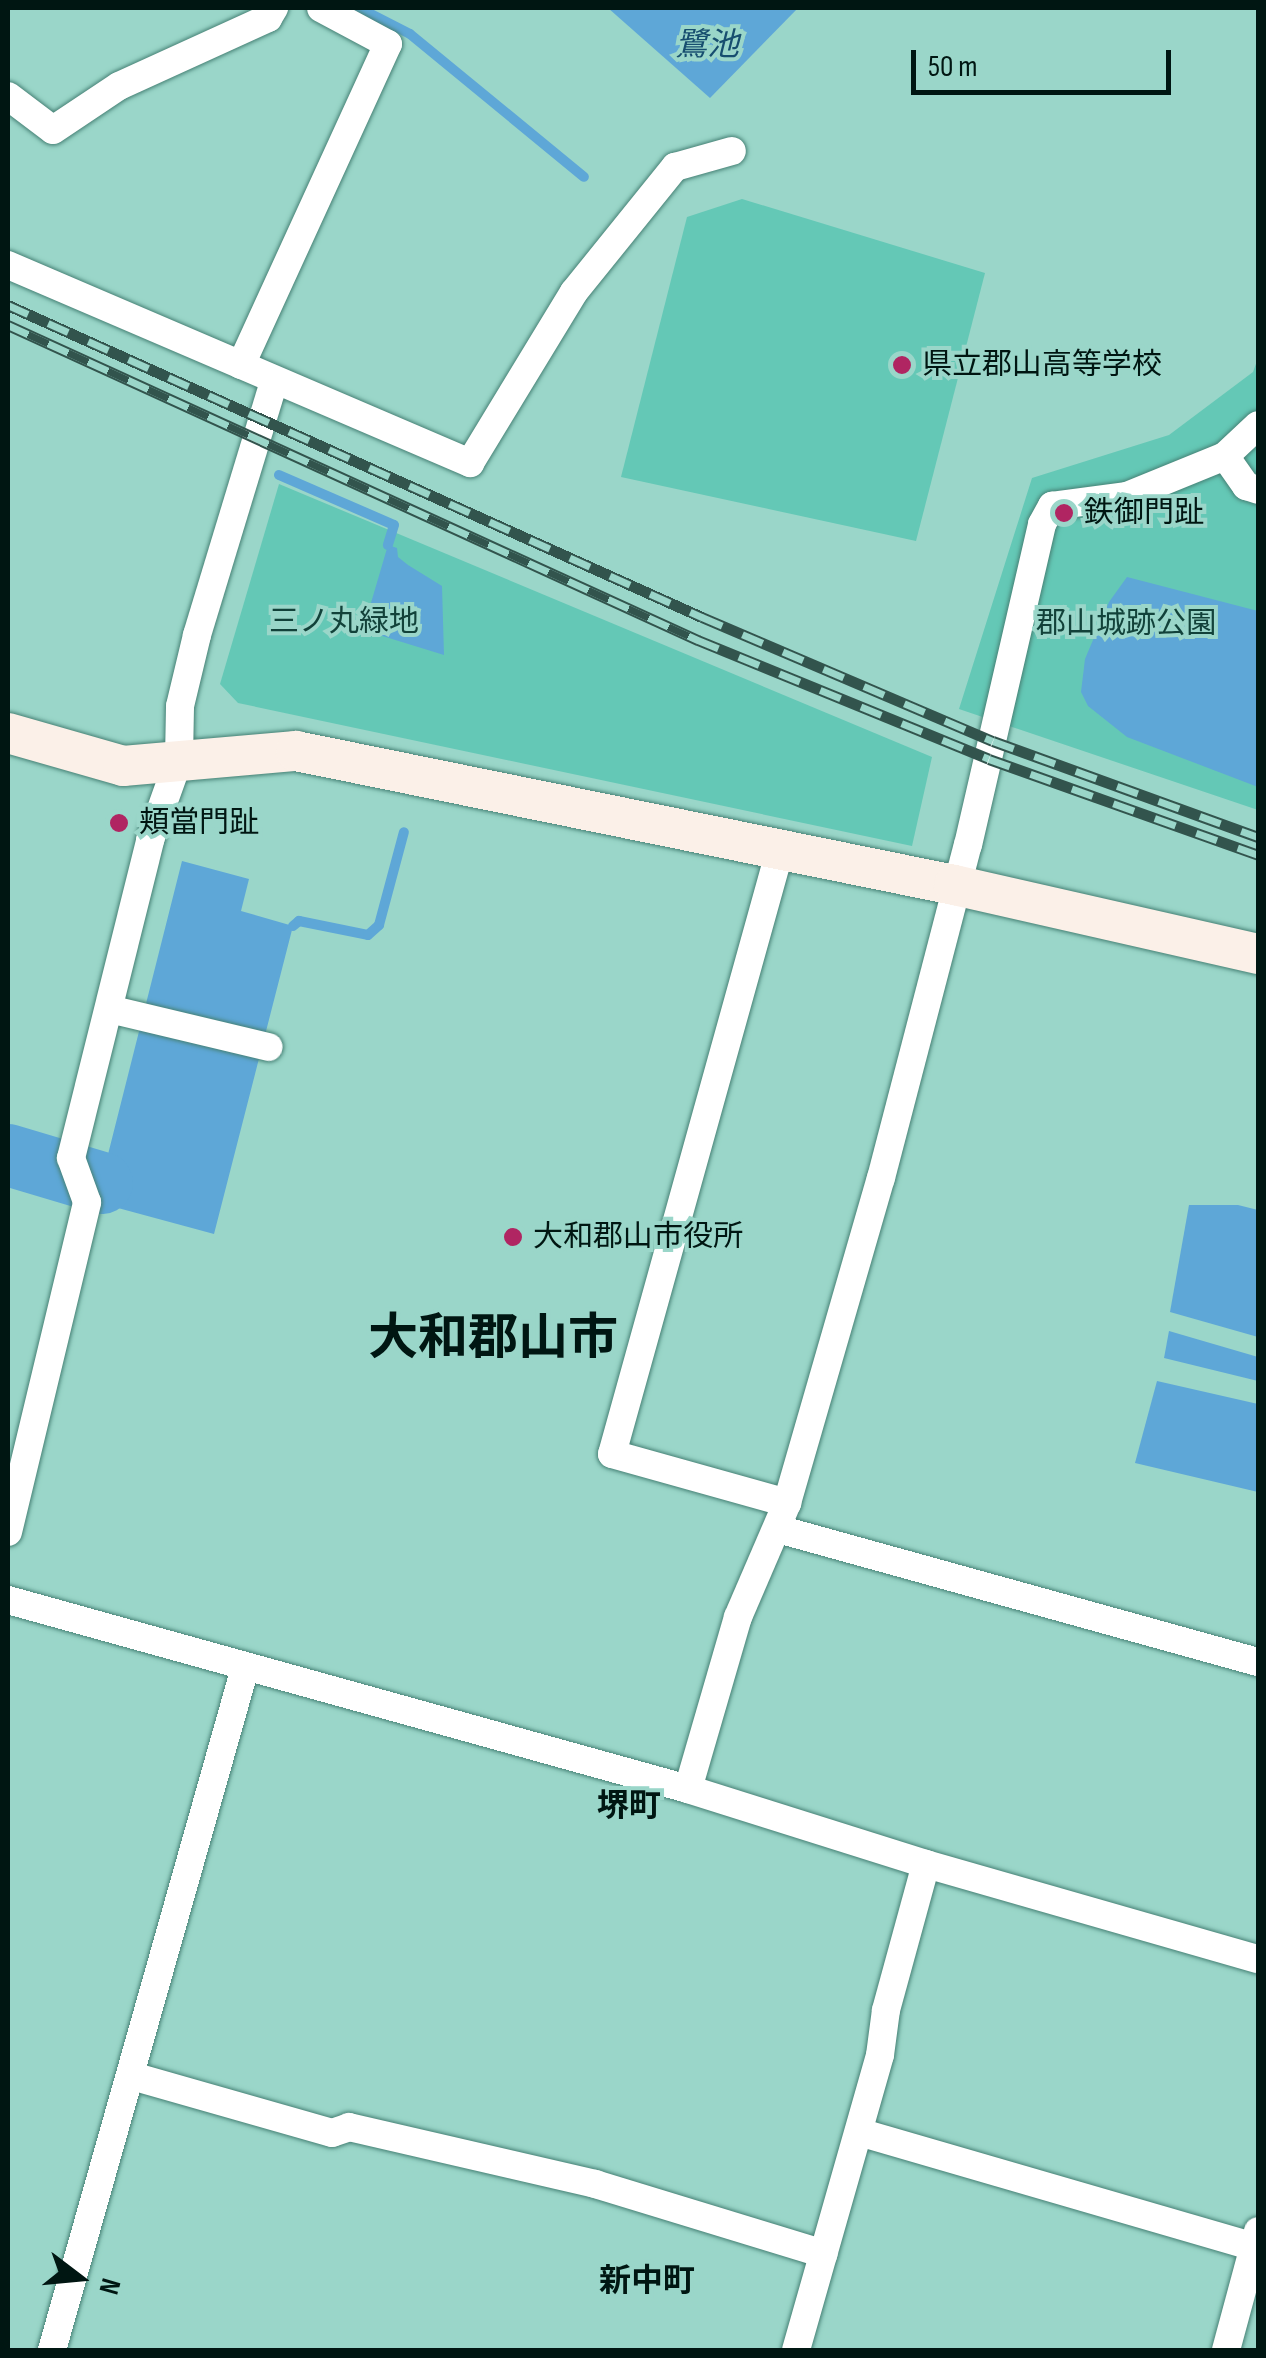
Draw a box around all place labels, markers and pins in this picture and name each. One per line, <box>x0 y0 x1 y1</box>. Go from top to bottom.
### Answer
place label: 県立郡山高等学校 <box>922 347 1162 383</box>
marker: 県立郡山高等学校 <box>891 354 913 376</box>
place label: 鉄御門趾 <box>1084 495 1204 531</box>
marker: 鉄御門趾 <box>1053 502 1075 524</box>
place label: 頬當門趾 <box>139 805 259 841</box>
marker: 頬當門趾 <box>108 812 130 834</box>
place label: 大和郡山市役所 <box>533 1219 743 1255</box>
marker: 大和郡山市役所 <box>502 1226 524 1248</box>

